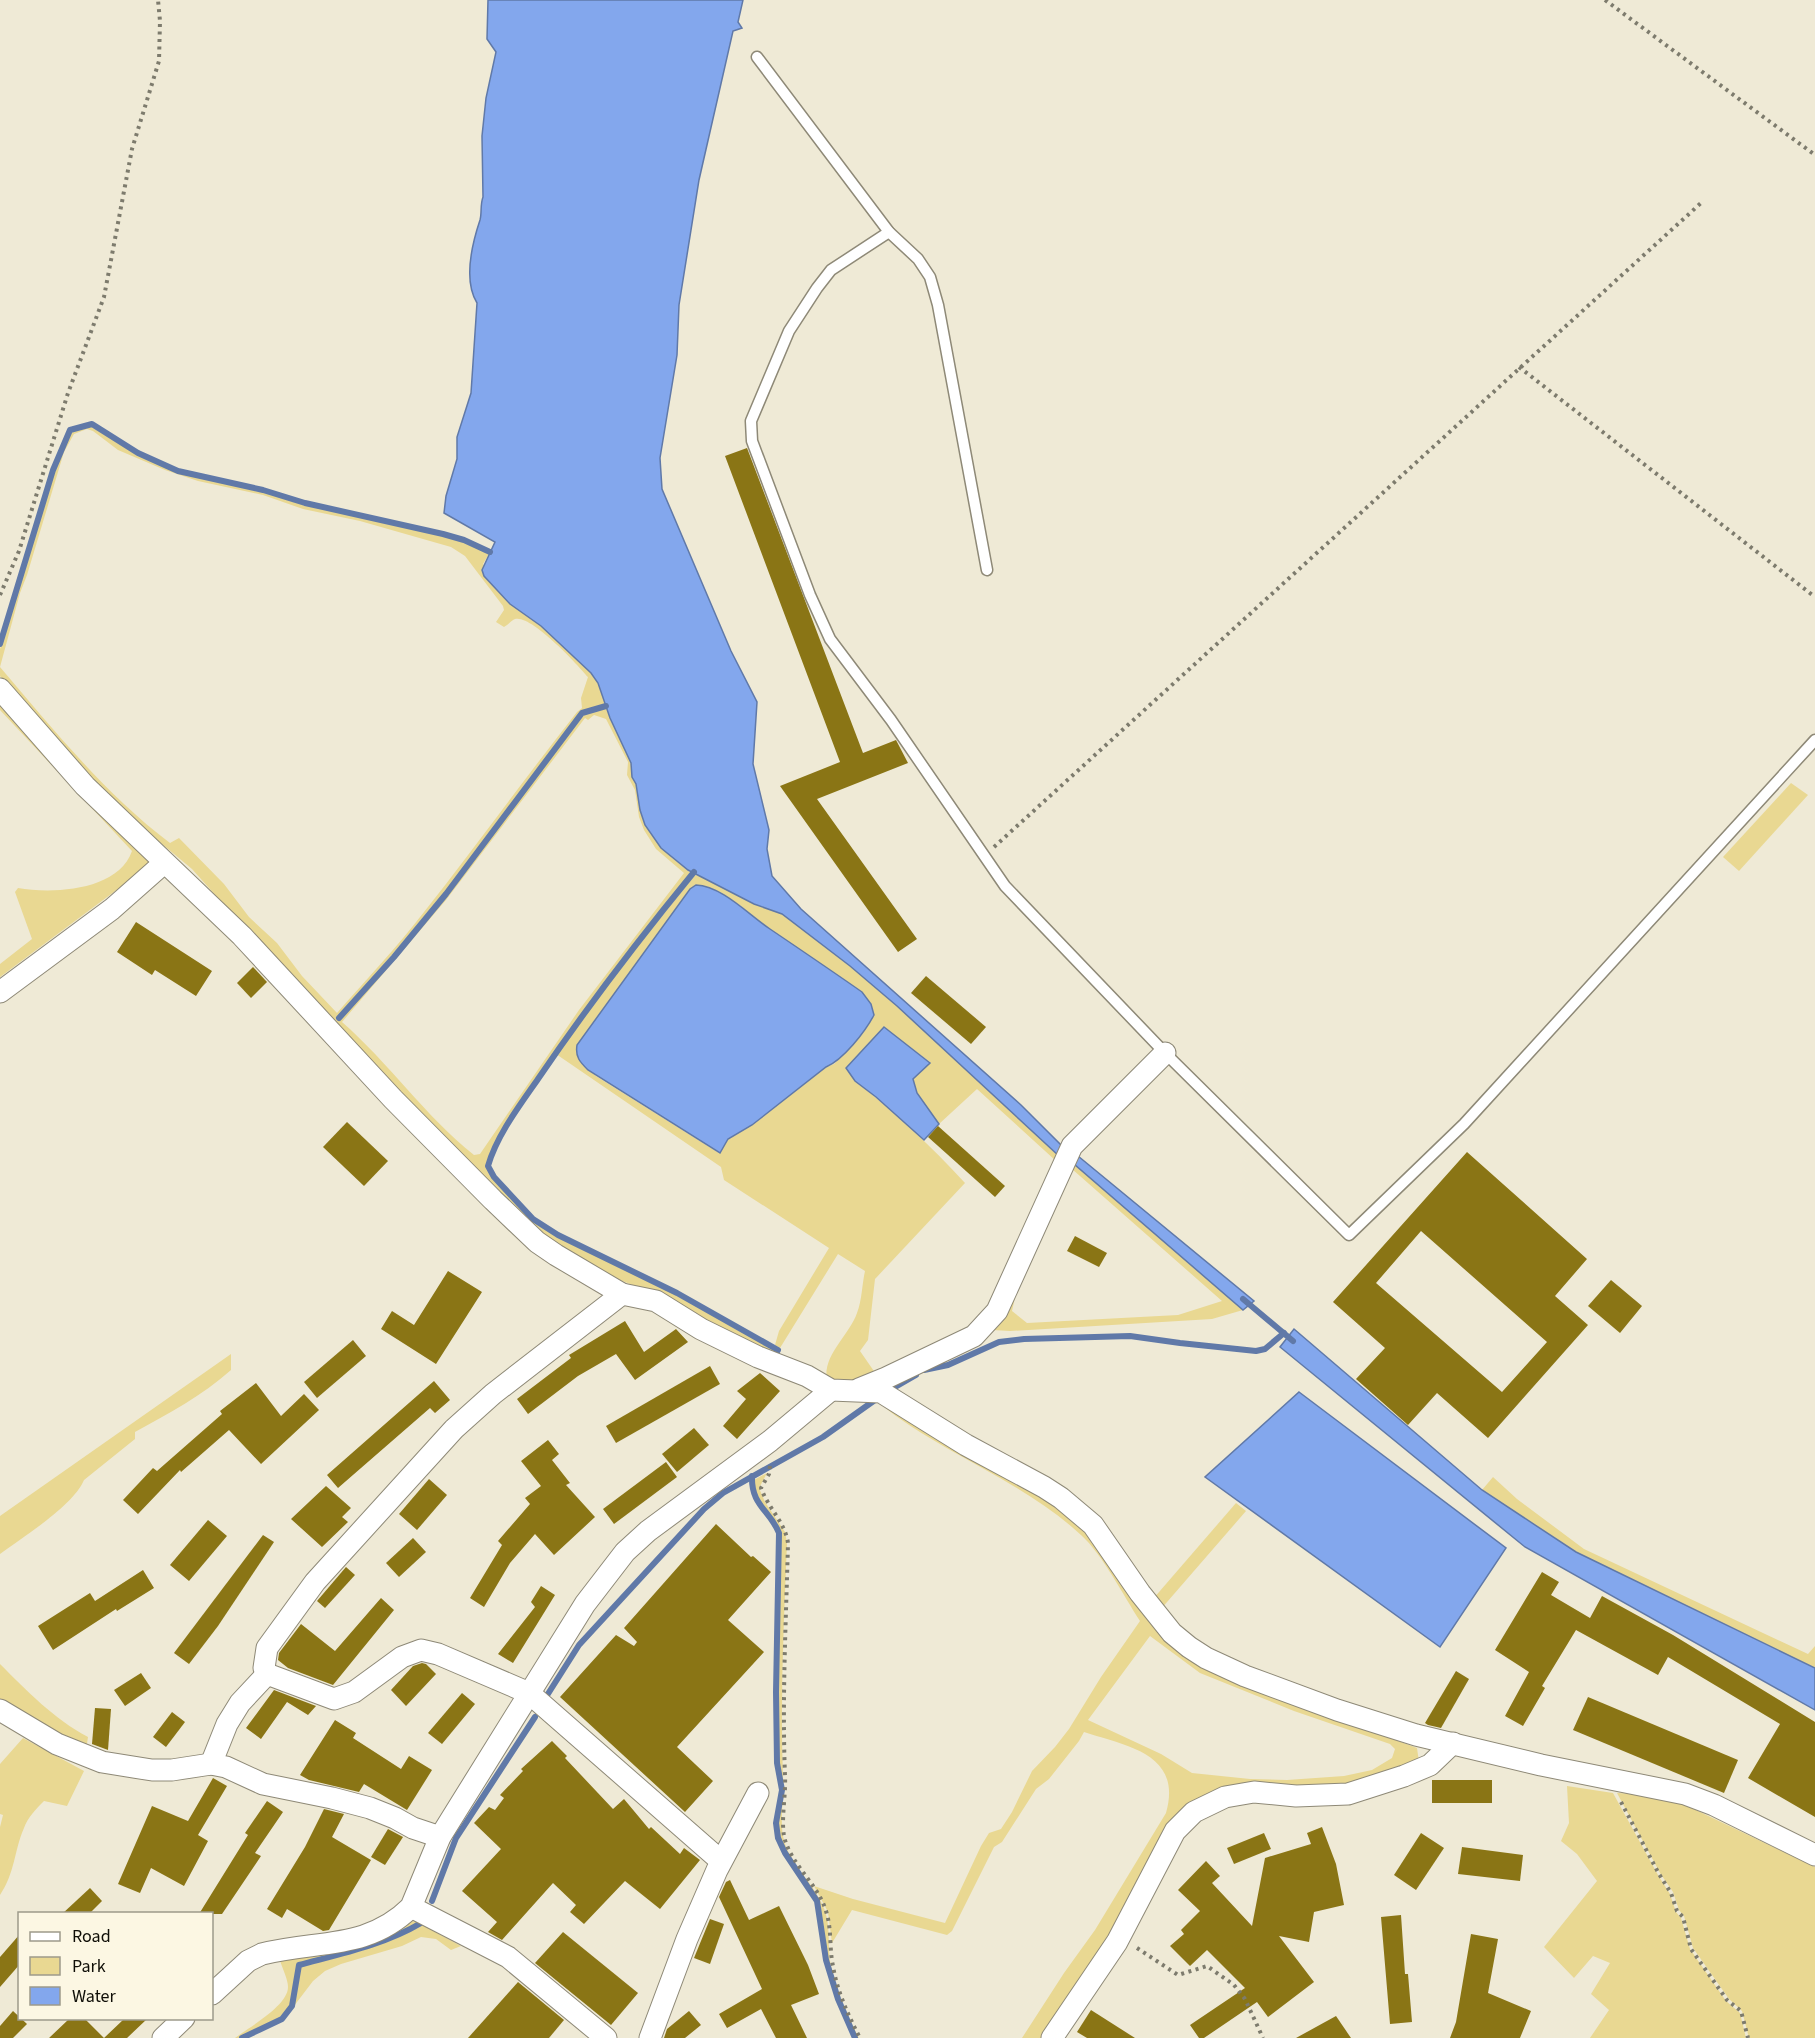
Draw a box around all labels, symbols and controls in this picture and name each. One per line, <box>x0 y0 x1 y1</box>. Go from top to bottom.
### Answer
legend <box>18 1912 213 2020</box>
text: Road <box>72 1924 111 1949</box>
text: Park <box>72 1954 106 1979</box>
text: Water <box>72 1984 116 2009</box>

